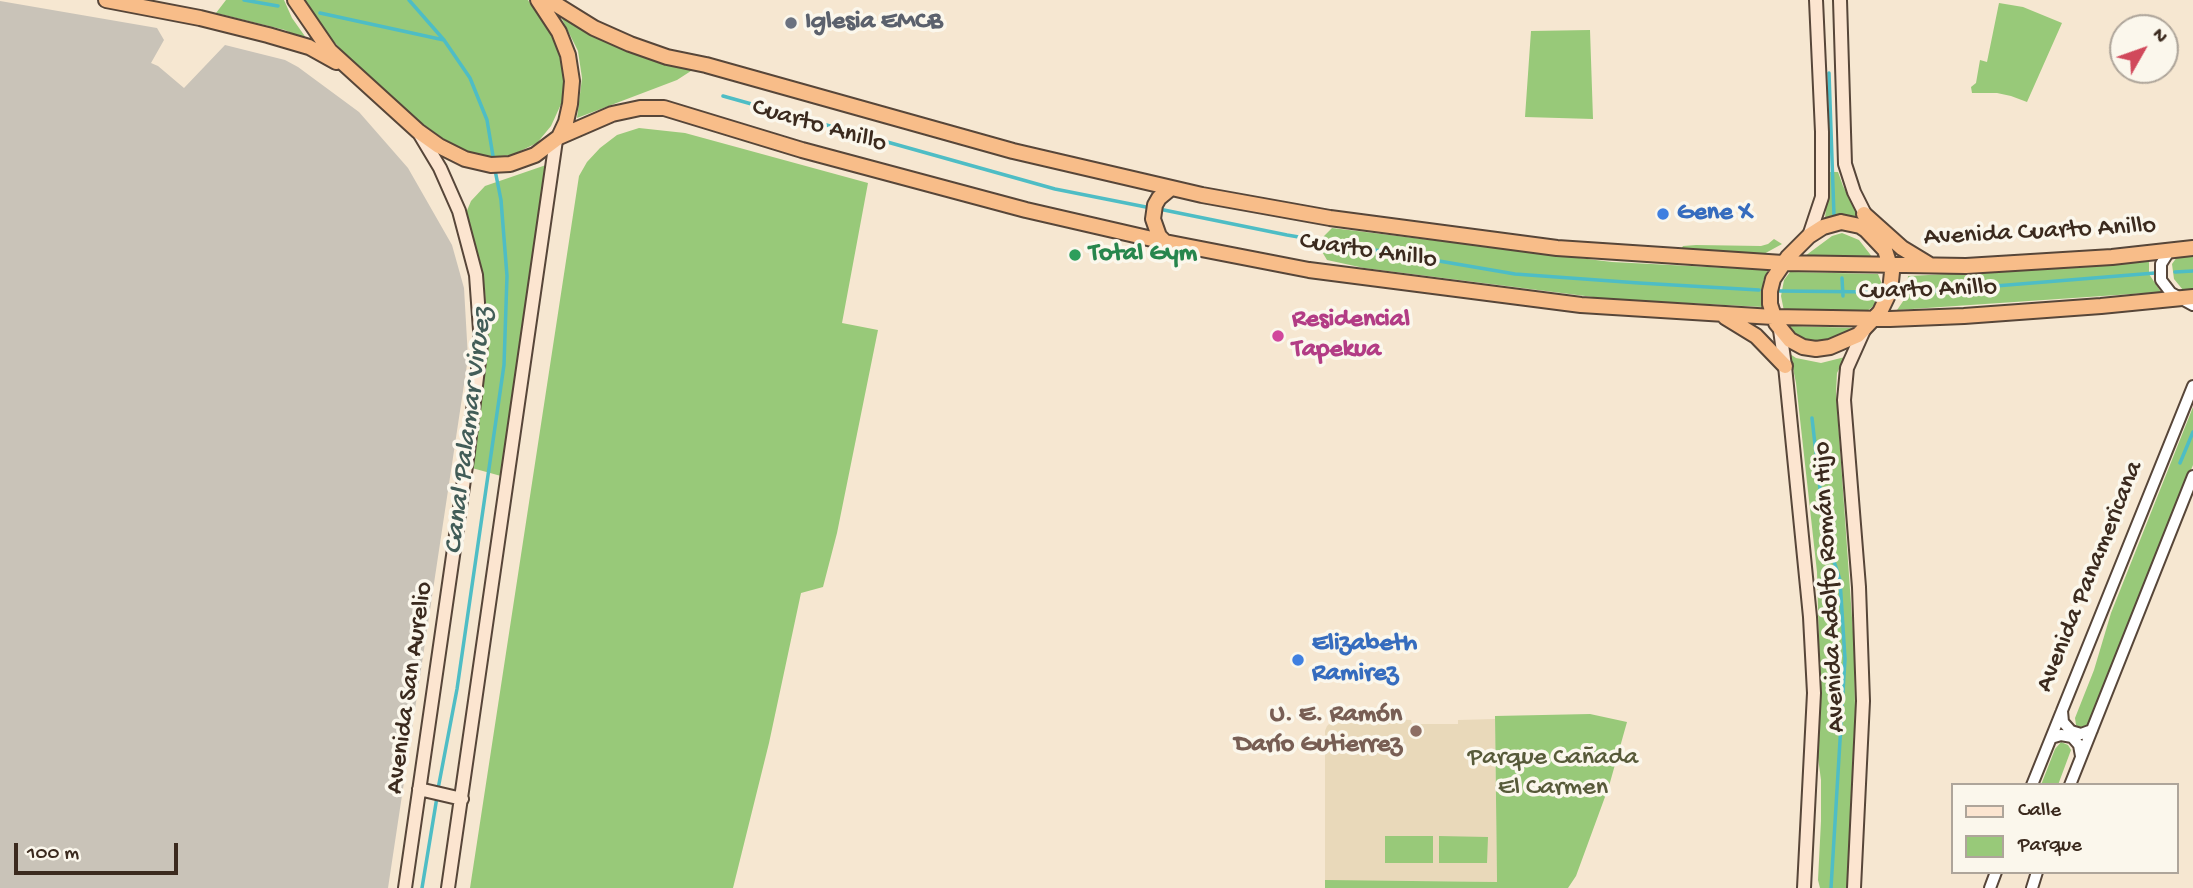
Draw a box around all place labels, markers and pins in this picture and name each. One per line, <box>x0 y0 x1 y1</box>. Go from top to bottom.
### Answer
place label: Iglesia EMCB <box>805 7 943 39</box>
marker: Iglesia EMCB <box>783 15 799 31</box>
place label: Gene X <box>1677 198 1753 230</box>
marker: Gene X <box>1655 206 1671 222</box>
place label: Total Gym <box>1089 239 1197 271</box>
marker: Total Gym <box>1067 247 1083 263</box>
place label: Residencial Tapekua <box>1292 305 1410 366</box>
marker: Residencial Tapekua <box>1270 328 1286 344</box>
place label: Elizabeth Ramirez <box>1312 629 1417 690</box>
marker: Elizabeth Ramirez <box>1290 652 1306 668</box>
place label: U. E. Ramón Darío Gutierrez <box>1235 700 1402 762</box>
marker: U. E. Ramón Darío Gutierrez <box>1408 723 1424 739</box>

